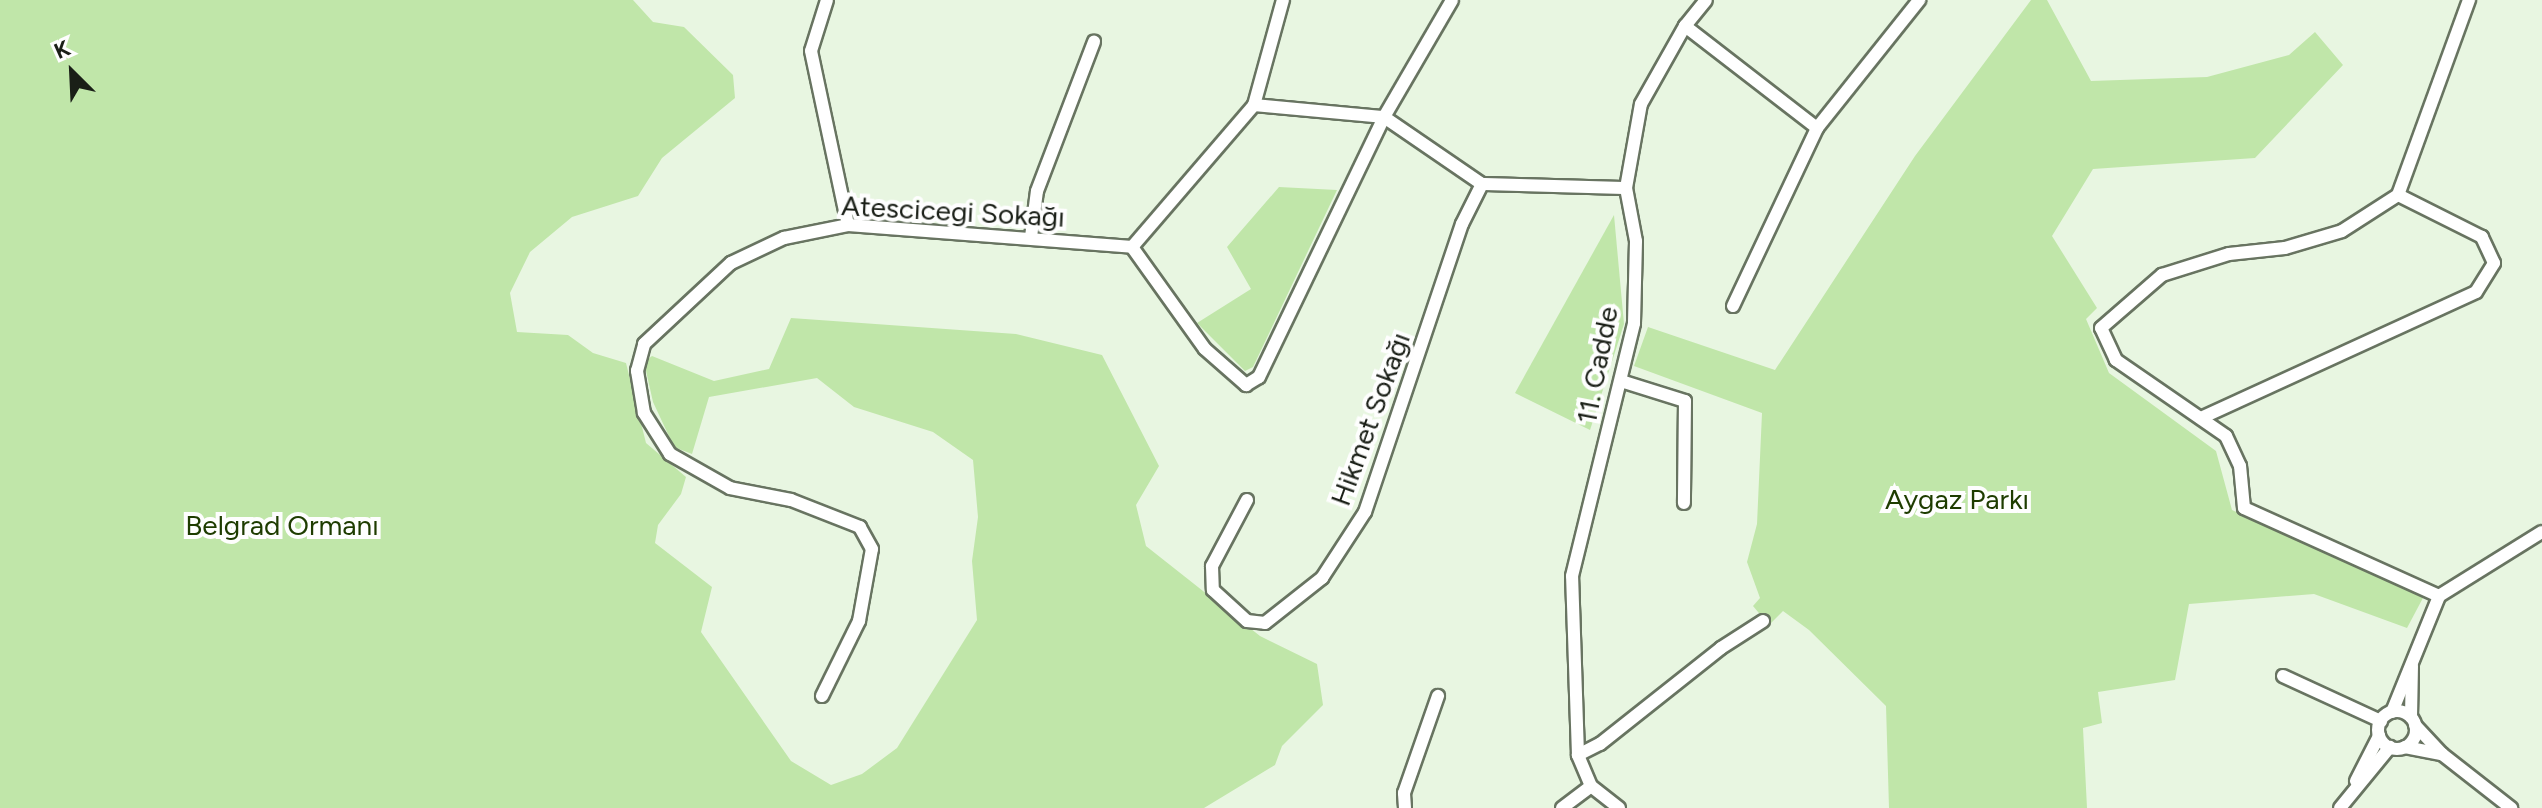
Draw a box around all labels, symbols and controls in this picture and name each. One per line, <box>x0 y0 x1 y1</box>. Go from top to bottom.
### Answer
north arrow <box>32 32 112 112</box>
text: K <box>50 34 74 65</box>
street label: Atescicegi Sokağı <box>840 188 1066 234</box>
street label: 11. Cadde <box>1569 304 1625 426</box>
street label: Hikmet Sokağı <box>1323 328 1417 510</box>
park label: Aygaz Parkı <box>1885 482 2029 516</box>
park label: Belgrad Ormanı <box>185 508 379 542</box>

